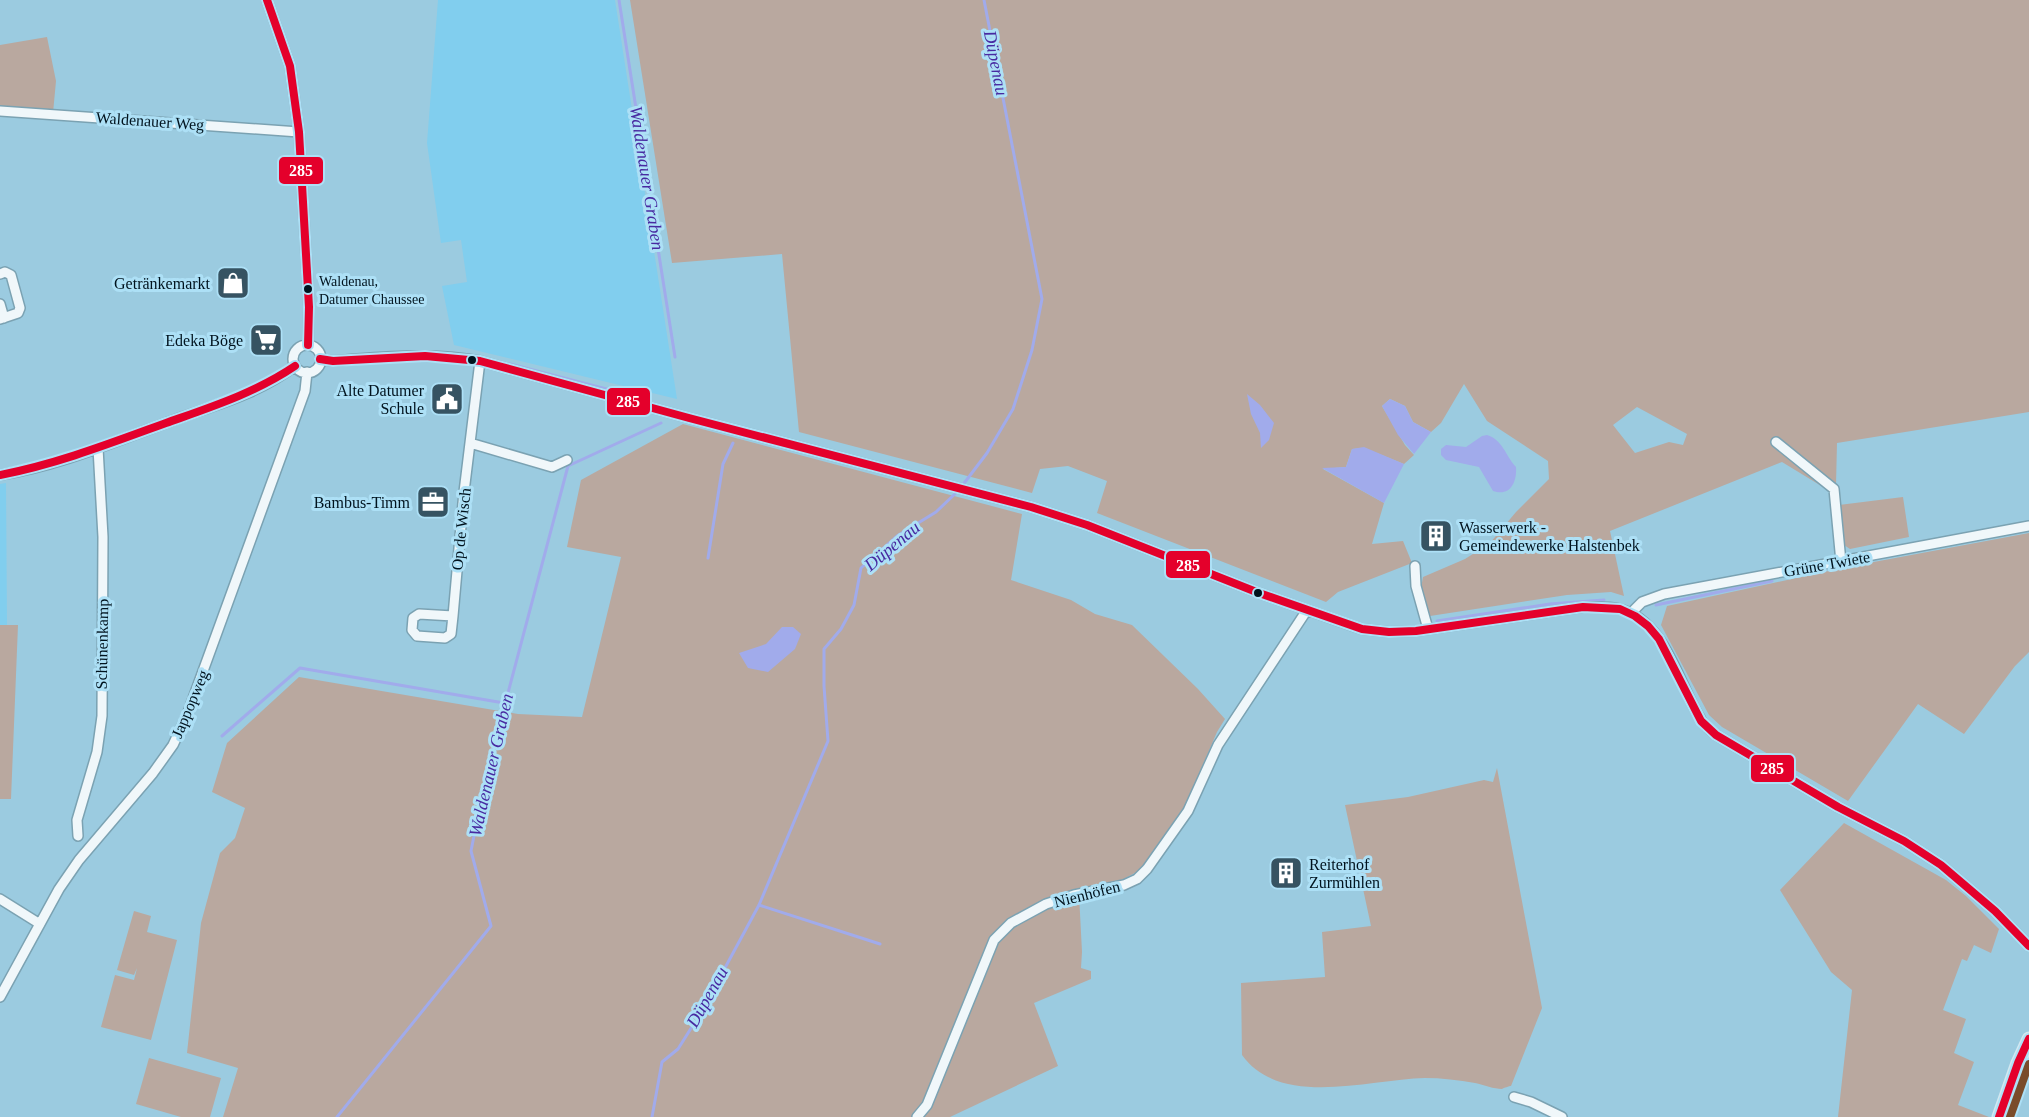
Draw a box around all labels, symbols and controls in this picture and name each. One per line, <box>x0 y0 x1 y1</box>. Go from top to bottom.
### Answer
water label: Düpenau <box>980 28 1012 97</box>
water label: Waldenauer Graben <box>626 104 668 252</box>
street label: Waldenauer Weg <box>95 109 205 134</box>
line badge: 285 <box>278 156 324 185</box>
text: 285 <box>289 162 313 179</box>
shop icon: Getränkemarkt <box>215 265 251 301</box>
place label: Waldenau, Datumer Chaussee <box>319 274 424 307</box>
place label: Getränkemarkt <box>114 275 211 292</box>
marker: Waldenau, Datumer Chaussee <box>302 283 314 295</box>
supermarket icon: Edeka Böge <box>248 322 284 358</box>
place label: Edeka Böge <box>165 332 243 350</box>
unlabelled marker <box>466 354 478 366</box>
public building icon: Alte Datumer Schule <box>429 381 465 417</box>
place label: Alte Datumer Schule <box>336 382 425 417</box>
line badge: 285 <box>606 387 651 416</box>
text: 285 <box>616 393 640 410</box>
office icon: Bambus-Timm <box>415 484 451 520</box>
street label: Op de Wisch <box>448 487 475 571</box>
place label: Bambus-Timm <box>314 494 411 511</box>
water label: Düpenau <box>860 517 924 576</box>
building icon: Wasserwerk - Gemeindewerke Halstenbek <box>1418 518 1454 554</box>
place label: Wasserwerk - Gemeindewerke Halstenbek <box>1459 519 1640 554</box>
street label: Grüne Twiete <box>1783 548 1871 580</box>
line badge: 285 <box>1165 550 1211 579</box>
text: 285 <box>1176 557 1200 574</box>
unlabelled marker <box>1252 587 1264 599</box>
street label: Schünenkamp <box>93 599 112 689</box>
street label: Jappopweg <box>168 668 213 741</box>
water label: Waldenauer Graben <box>465 692 517 838</box>
line badge: 285 <box>1750 754 1795 783</box>
text: 285 <box>1760 760 1784 777</box>
building icon: Reiterhof Zurmühlen <box>1268 855 1304 891</box>
place label: Reiterhof Zurmühlen <box>1309 856 1380 891</box>
street label: Nienhöfen <box>1052 878 1122 910</box>
water label: Düpenau <box>682 963 732 1032</box>

